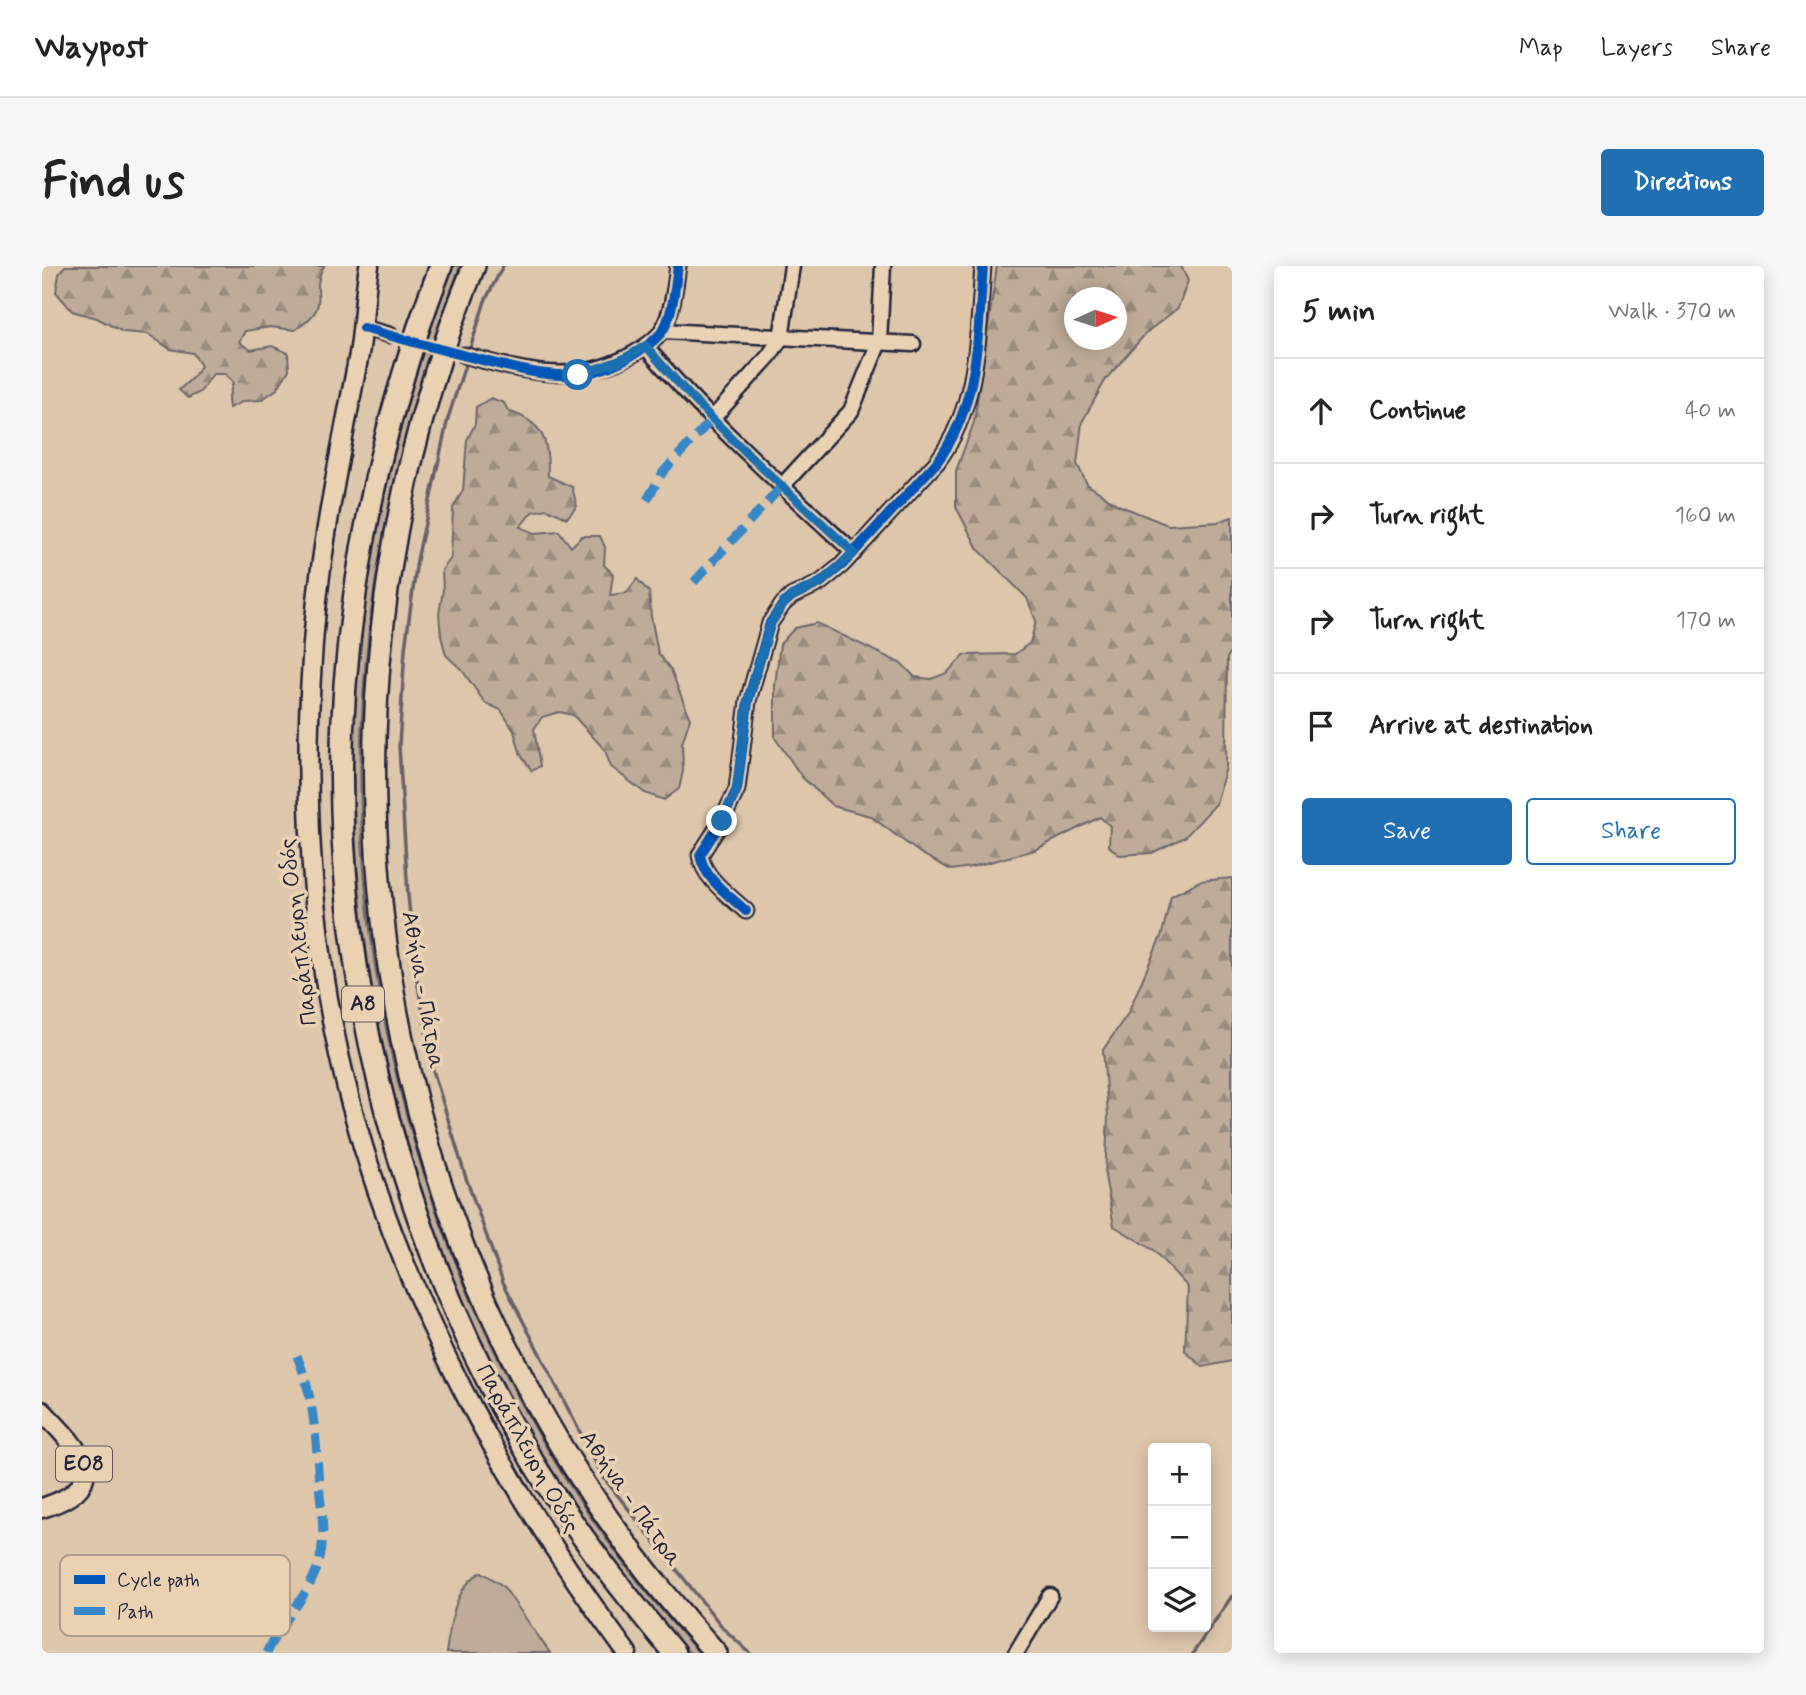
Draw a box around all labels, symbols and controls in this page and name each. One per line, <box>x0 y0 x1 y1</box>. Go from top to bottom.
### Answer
text: Waypost <box>35 26 148 70</box>
text: Map <box>1519 33 1563 64</box>
text: Layers <box>1601 33 1673 64</box>
text: Share <box>1711 33 1771 64</box>
button: Directions <box>1601 149 1764 216</box>
text: Find us <box>42 150 185 215</box>
north arrow <box>1064 287 1127 350</box>
text: 5 min <box>1302 292 1376 331</box>
text: Walk · 370 m <box>1608 297 1736 327</box>
route start <box>562 359 593 390</box>
icon: ahead <box>1302 392 1340 430</box>
text: Continue <box>1369 394 1466 428</box>
text: 40 m <box>1685 396 1736 426</box>
icon: right <box>1302 497 1340 535</box>
text: Turn right <box>1369 499 1485 533</box>
text: 160 m <box>1675 501 1736 531</box>
icon: right <box>1302 602 1340 640</box>
text: Turn right <box>1369 604 1485 638</box>
text: 170 m <box>1676 606 1736 636</box>
icon: arrive <box>1302 707 1340 745</box>
text: Arrive at destination <box>1369 709 1593 743</box>
button: Save <box>1302 798 1512 865</box>
button: Share <box>1526 798 1736 865</box>
route end <box>706 805 737 836</box>
street label: Παράπλευρη Οδός <box>273 837 325 1027</box>
street label: Αθήνα - Πάτρα <box>393 909 451 1071</box>
road number: Α8 <box>342 986 384 1022</box>
street label: Παράπλευρη Οδός <box>468 1359 586 1539</box>
street label: Αθήνα - Πάτρα <box>572 1425 688 1573</box>
map controls <box>1148 1443 1211 1632</box>
button: + <box>1148 1443 1211 1506</box>
road number: ΕΟ8 <box>56 1446 112 1482</box>
button: − <box>1148 1506 1211 1569</box>
legend <box>60 1555 290 1636</box>
text: Cycle path <box>117 1568 200 1593</box>
button: layers <box>1148 1569 1211 1632</box>
text: Path <box>117 1600 154 1625</box>

